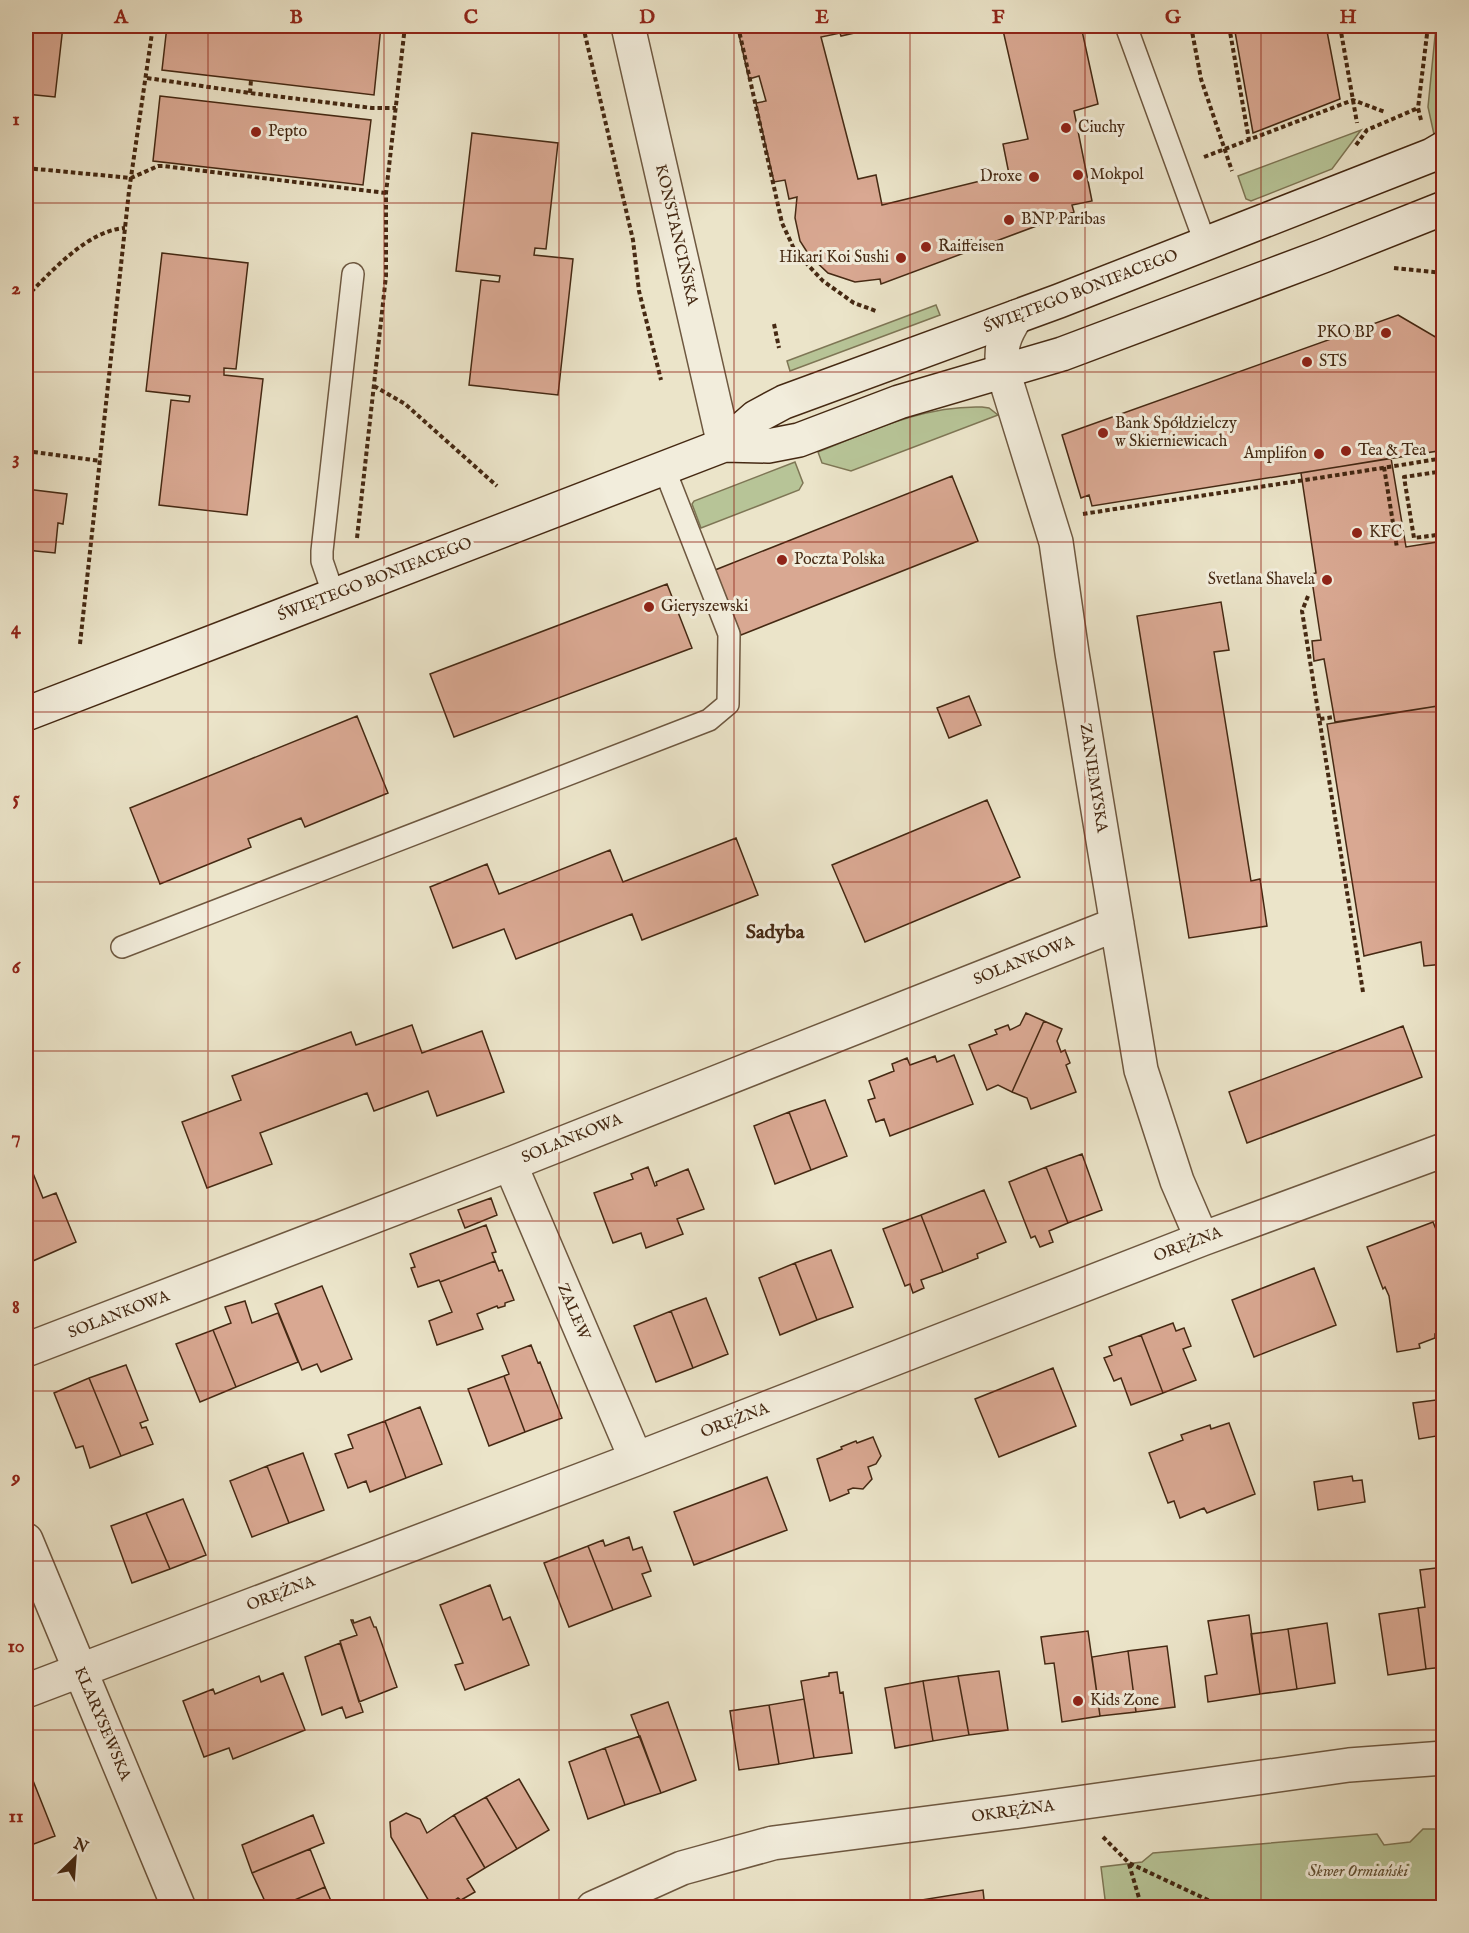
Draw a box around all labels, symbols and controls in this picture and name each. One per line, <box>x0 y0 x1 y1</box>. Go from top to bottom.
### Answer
text: A <box>113 5 129 30</box>
text: B <box>289 5 303 30</box>
text: C <box>464 5 478 30</box>
text: D <box>639 5 655 30</box>
text: E <box>815 5 829 30</box>
text: F <box>992 5 1005 30</box>
text: G <box>1165 5 1182 30</box>
text: H <box>1339 5 1357 30</box>
text: 1 <box>12 107 20 132</box>
place label: Ciuchy <box>1078 118 1125 138</box>
marker: Ciuchy <box>1059 121 1073 135</box>
place label: Pepto <box>268 122 308 142</box>
marker: Pepto <box>249 125 263 139</box>
street label: KONSTANCIŃSKA <box>650 162 704 309</box>
place label: Mokpol <box>1090 165 1144 185</box>
place label: Droxe <box>980 167 1022 187</box>
marker: Mokpol <box>1071 168 1085 182</box>
marker: Droxe <box>1027 170 1041 184</box>
place label: BNP Paribas <box>1021 210 1106 230</box>
marker: BNP Paribas <box>1002 213 1016 227</box>
place label: Raiffeisen <box>938 237 1004 257</box>
marker: Raiffeisen <box>919 240 933 254</box>
street label: ŚWIĘTEGO BONIFACEGO <box>980 244 1181 338</box>
place label: Hikari Koi Sushi <box>779 248 889 268</box>
marker: Hikari Koi Sushi <box>894 251 908 265</box>
text: 2 <box>11 276 21 301</box>
place label: PKO BP <box>1317 323 1374 343</box>
marker: PKO BP <box>1379 326 1393 340</box>
place label: STS <box>1319 352 1347 372</box>
marker: STS <box>1300 355 1314 369</box>
place label: Bank Spółdzielczy w Skierniewicach <box>1115 414 1237 452</box>
marker: Bank Spółdzielczy w Skierniewicach <box>1096 426 1110 440</box>
place label: Tea & Tea <box>1358 441 1426 461</box>
place label: Amplifon <box>1243 444 1307 464</box>
marker: Tea & Tea <box>1339 444 1353 458</box>
text: 3 <box>12 446 20 471</box>
marker: Amplifon <box>1312 447 1326 461</box>
place label: KFC <box>1369 523 1402 543</box>
marker: KFC <box>1350 526 1364 540</box>
street label: ŚWIĘTEGO BONIFACEGO <box>274 532 475 626</box>
place label: Poczta Polska <box>794 550 885 570</box>
marker: Poczta Polska <box>775 553 789 567</box>
place label: Svetlana Shavela <box>1208 570 1315 590</box>
marker: Svetlana Shavela <box>1320 573 1334 587</box>
place label: Gieryszewski <box>661 597 748 617</box>
marker: Gieryszewski <box>642 600 656 614</box>
text: 4 <box>11 616 22 641</box>
street label: ZANIEMYSKA <box>1074 722 1112 835</box>
text: 5 <box>12 786 20 811</box>
district label: Sadyba <box>746 920 805 945</box>
street label: SOLANKOWA <box>971 931 1078 990</box>
text: 6 <box>12 955 22 980</box>
street label: SOLANKOWA <box>519 1109 626 1168</box>
text: 7 <box>11 1125 21 1150</box>
street label: ORĘŻNA <box>1150 1221 1226 1267</box>
street label: ZALEW <box>552 1281 594 1344</box>
street label: SOLANKOWA <box>65 1286 174 1344</box>
text: 8 <box>12 1295 20 1320</box>
street label: ORĘŻNA <box>697 1397 773 1443</box>
text: 9 <box>11 1465 21 1490</box>
street label: ORĘŻNA <box>243 1570 319 1616</box>
text: 10 <box>7 1634 25 1659</box>
street label: KLARYSEWSKA <box>69 1664 135 1785</box>
place label: Kids Zone <box>1090 1691 1159 1711</box>
marker: Kids Zone <box>1071 1694 1085 1708</box>
street label: OKRĘŻNA <box>970 1794 1057 1828</box>
text: 11 <box>9 1804 23 1829</box>
north arrow <box>45 1828 105 1888</box>
text: N <box>69 1834 91 1858</box>
park label: Skwer Ormiański <box>1308 1862 1410 1882</box>

